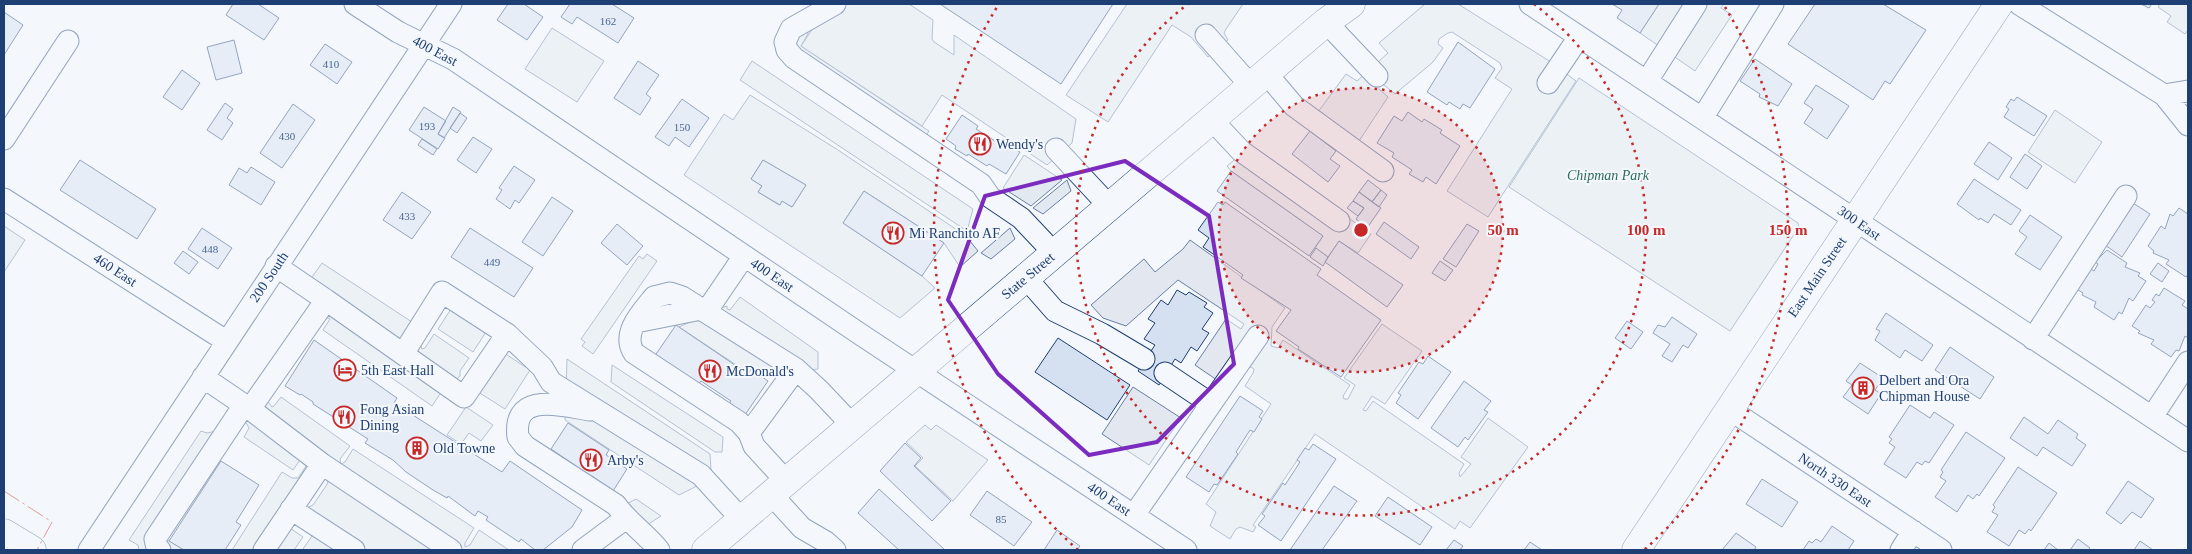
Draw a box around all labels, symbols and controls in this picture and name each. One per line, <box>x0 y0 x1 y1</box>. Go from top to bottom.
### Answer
house number: 162 <box>600 15 616 27</box>
street label: 400 East <box>410 33 460 69</box>
house number: 410 <box>323 58 340 70</box>
house number: 193 <box>419 120 436 132</box>
house number: 150 <box>674 121 691 133</box>
house number: 430 <box>279 130 296 142</box>
restaurant icon: Wendy's <box>968 132 992 156</box>
place label: Wendy's <box>996 137 1043 152</box>
park label: Chipman Park <box>1567 168 1650 183</box>
street label: 300 East <box>1835 203 1883 243</box>
house number: 433 <box>399 210 416 222</box>
restaurant icon: Mi Ranchito AF <box>881 221 905 245</box>
centre of rings <box>1352 221 1370 239</box>
text: 50 m <box>1487 222 1519 238</box>
text: 100 m <box>1627 222 1666 238</box>
text: 150 m <box>1769 222 1808 238</box>
place label: Mi Ranchito AF <box>909 226 1000 241</box>
street label: East Main Street <box>1785 234 1849 320</box>
house number: 448 <box>202 243 219 255</box>
street label: 200 South <box>247 249 291 305</box>
street label: 460 East <box>91 250 140 290</box>
street label: State Street <box>999 250 1057 302</box>
street label: 400 East <box>748 255 796 295</box>
house number: 449 <box>484 256 501 268</box>
hotel icon: 5th East Hall <box>333 358 357 382</box>
restaurant icon: McDonald's <box>698 359 722 383</box>
place label: 5th East Hall <box>361 363 434 378</box>
place label: McDonald's <box>726 364 794 379</box>
place label: Delbert and Ora Chipman House <box>1879 373 1970 404</box>
building icon: Delbert and Ora Chipman House <box>1851 376 1875 400</box>
place label: Fong Asian Dining <box>360 402 424 433</box>
restaurant icon: Fong Asian Dining <box>332 405 356 429</box>
building icon: Old Towne <box>405 436 429 460</box>
place label: Old Towne <box>433 441 495 456</box>
restaurant icon: Arby's <box>579 448 603 472</box>
street label: North 330 East <box>1796 450 1874 510</box>
place label: Arby's <box>607 453 644 468</box>
street label: 400 East <box>1085 479 1133 519</box>
house number: 85 <box>996 513 1007 525</box>

